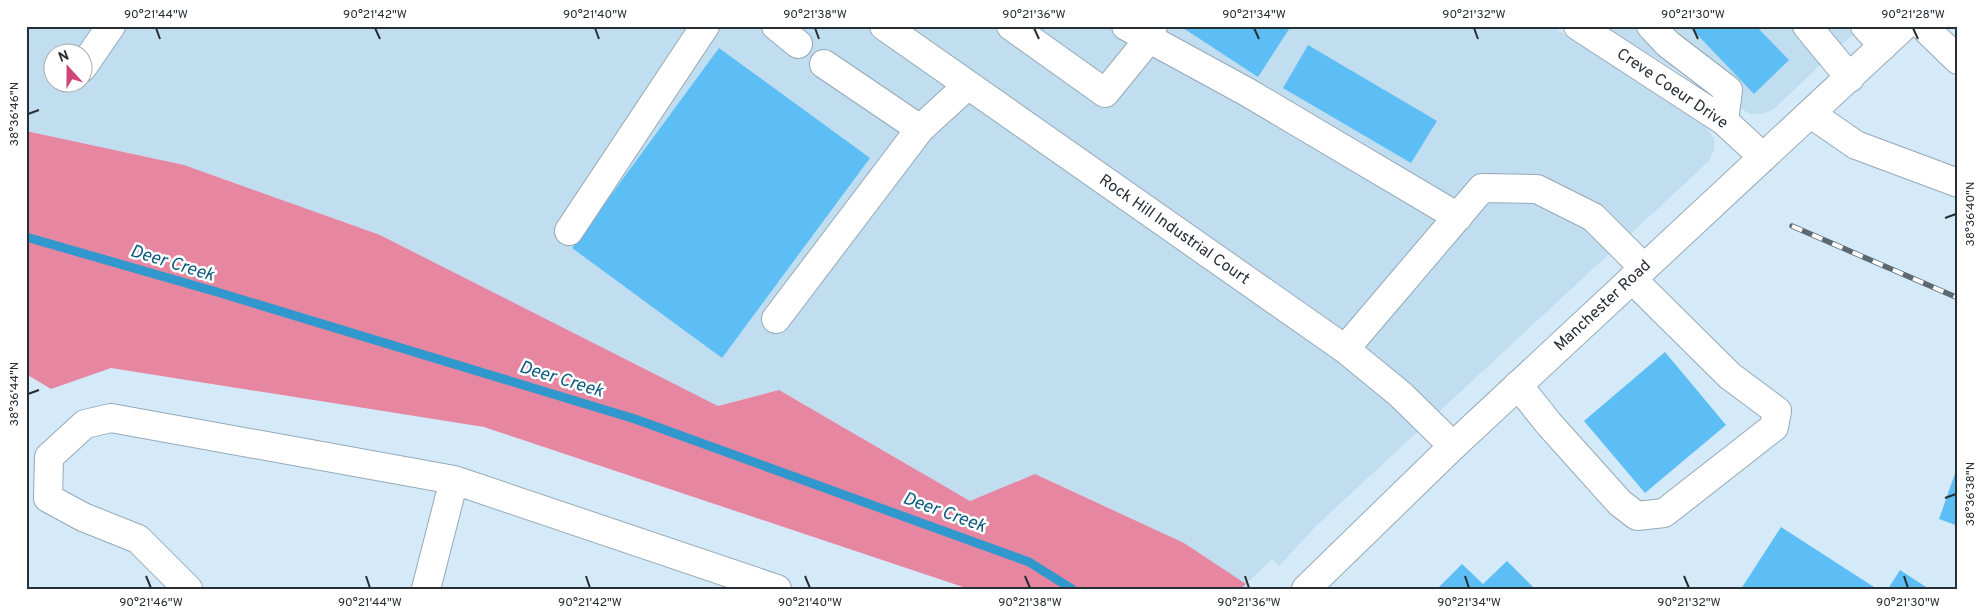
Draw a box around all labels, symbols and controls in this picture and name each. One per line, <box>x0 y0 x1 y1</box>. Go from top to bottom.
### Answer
text: 90°21'44"W <box>124 7 188 23</box>
text: 90°21'42"W <box>343 7 407 23</box>
text: 90°21'40"W <box>563 7 627 23</box>
text: 90°21'38"W <box>783 7 847 23</box>
text: 90°21'36"W <box>1002 7 1066 23</box>
text: 90°21'34"W <box>1222 7 1286 23</box>
text: 90°21'32"W <box>1442 7 1506 23</box>
text: 90°21'30"W <box>1661 7 1725 23</box>
text: 90°21'28"W <box>1881 7 1945 23</box>
north arrow <box>42 42 92 92</box>
street label: Creve Coeur Drive <box>1612 44 1732 134</box>
text: N <box>56 48 72 67</box>
text: 38°36'46"N <box>7 82 23 146</box>
street label: Rock Hill Industrial Court <box>1095 170 1253 290</box>
text: 38°36'40"N <box>1963 182 1979 246</box>
water label: Deer Creek <box>127 240 218 288</box>
street label: Manchester Road <box>1550 256 1656 356</box>
water label: Deer Creek <box>516 356 607 404</box>
text: 38°36'44"N <box>7 362 23 426</box>
text: 38°36'38"N <box>1963 462 1979 526</box>
water label: Deer Creek <box>899 487 990 539</box>
text: 90°21'46"W <box>119 595 183 611</box>
text: 90°21'44"W <box>338 595 402 611</box>
text: 90°21'42"W <box>558 595 622 611</box>
text: 90°21'40"W <box>778 595 842 611</box>
text: 90°21'38"W <box>998 595 1062 611</box>
text: 90°21'36"W <box>1217 595 1281 611</box>
text: 90°21'34"W <box>1437 595 1501 611</box>
text: 90°21'32"W <box>1657 595 1721 611</box>
text: 90°21'30"W <box>1876 595 1940 611</box>

